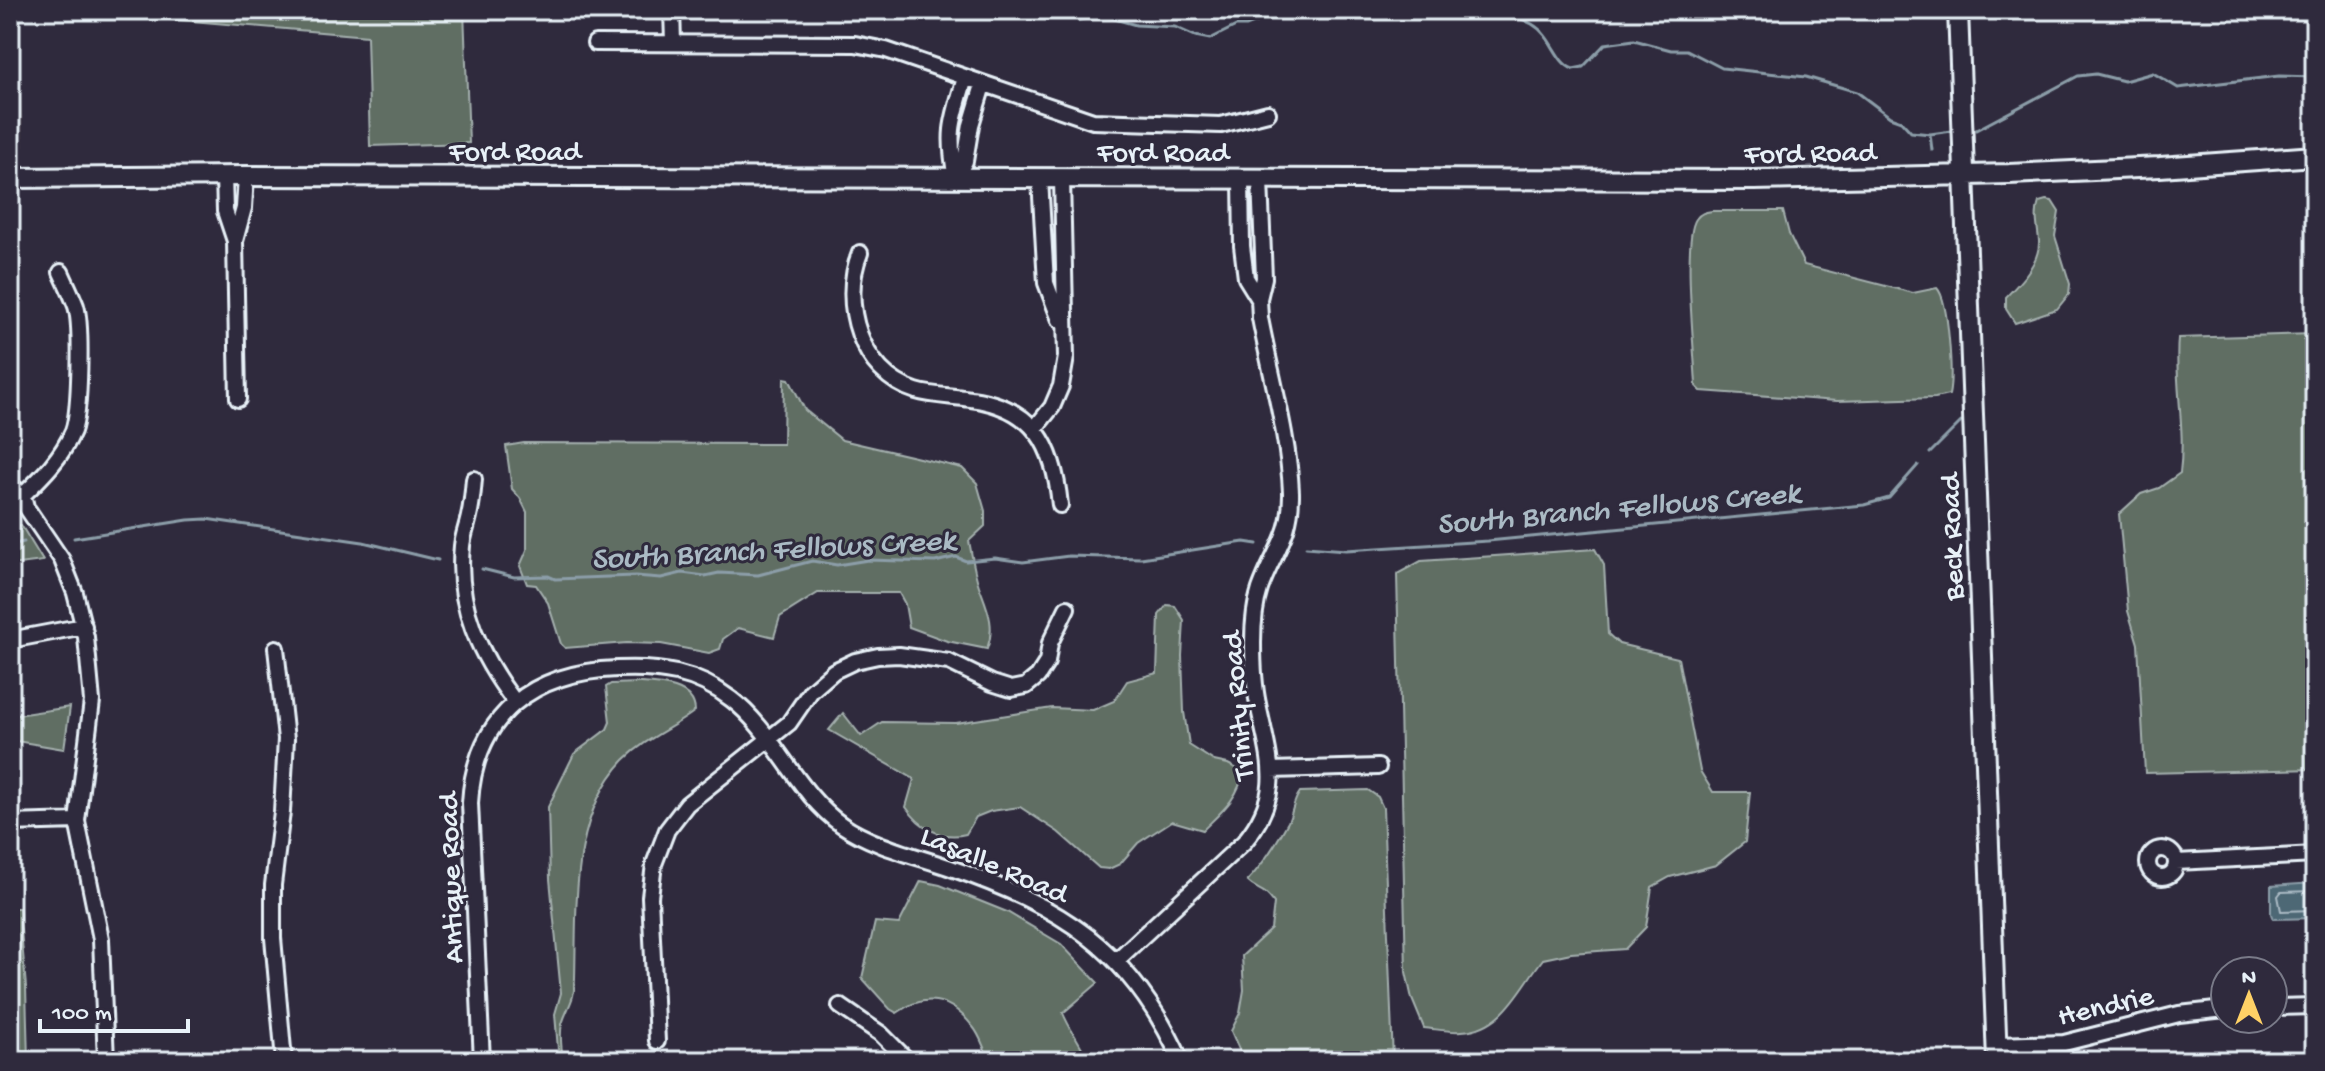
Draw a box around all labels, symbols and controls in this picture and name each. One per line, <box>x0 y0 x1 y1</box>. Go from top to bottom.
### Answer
street label: Ford Road <box>448 137 583 172</box>
street label: Ford Road <box>1743 137 1879 174</box>
street label: Ford Road <box>1096 138 1231 173</box>
street label: Beck Road <box>1935 470 1974 602</box>
water label: South Branch Fellows Creek <box>1435 476 1804 546</box>
water label: South Branch Fellows Creek <box>590 523 959 581</box>
street label: Trinity Road <box>1216 627 1265 783</box>
street label: Antique Road <box>433 789 474 964</box>
street label: Lasalle Road <box>914 820 1074 915</box>
north arrow <box>2209 955 2289 1035</box>
text: N <box>2242 966 2256 992</box>
street label: Hendrie <box>2055 980 2158 1036</box>
scale bar <box>40 983 188 1033</box>
text: 100 m <box>51 1000 112 1029</box>

